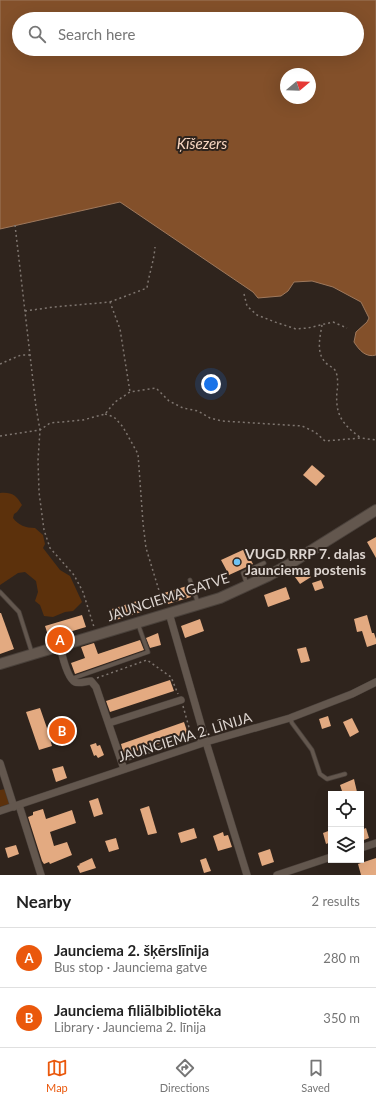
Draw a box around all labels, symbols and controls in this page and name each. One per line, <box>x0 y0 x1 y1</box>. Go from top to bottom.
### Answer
search box <box>12 12 364 56</box>
icon: search <box>26 23 48 45</box>
text: Search here <box>58 25 135 43</box>
north arrow <box>280 68 316 104</box>
water label: Ķīšezers <box>177 134 227 152</box>
your location <box>201 374 221 394</box>
place label: VUGD RRP 7. daļas Jaunciema postenis <box>244 545 366 578</box>
marker: VUGD RRP 7. daļas Jaunciema postenis <box>232 557 242 567</box>
street label: JAUNCIEMA GATVE <box>105 569 231 624</box>
pin: A <box>47 625 73 655</box>
street label: JAUNCIEMA 2. LĪNIJA <box>116 708 254 765</box>
pin: B <box>49 716 75 746</box>
map controls <box>328 791 364 863</box>
button: locate <box>328 791 364 827</box>
button: layers <box>328 827 364 863</box>
text: Nearby <box>16 891 71 912</box>
text: 2 results <box>312 893 360 909</box>
text: Jaunciema 2. šķērslīnija <box>54 941 209 959</box>
text: A <box>24 950 34 966</box>
text: 280 m <box>323 950 360 966</box>
text: Bus stop · Jaunciema gatve <box>54 959 207 975</box>
text: Jaunciema filiālbibliotēka <box>54 1001 221 1019</box>
text: B <box>25 1010 33 1026</box>
text: 350 m <box>323 1010 360 1026</box>
text: Library · Jaunciema 2. līnija <box>54 1019 206 1035</box>
tab: Map <box>46 1057 68 1094</box>
tab: Directions <box>160 1057 209 1094</box>
tab: Saved <box>301 1057 330 1094</box>

